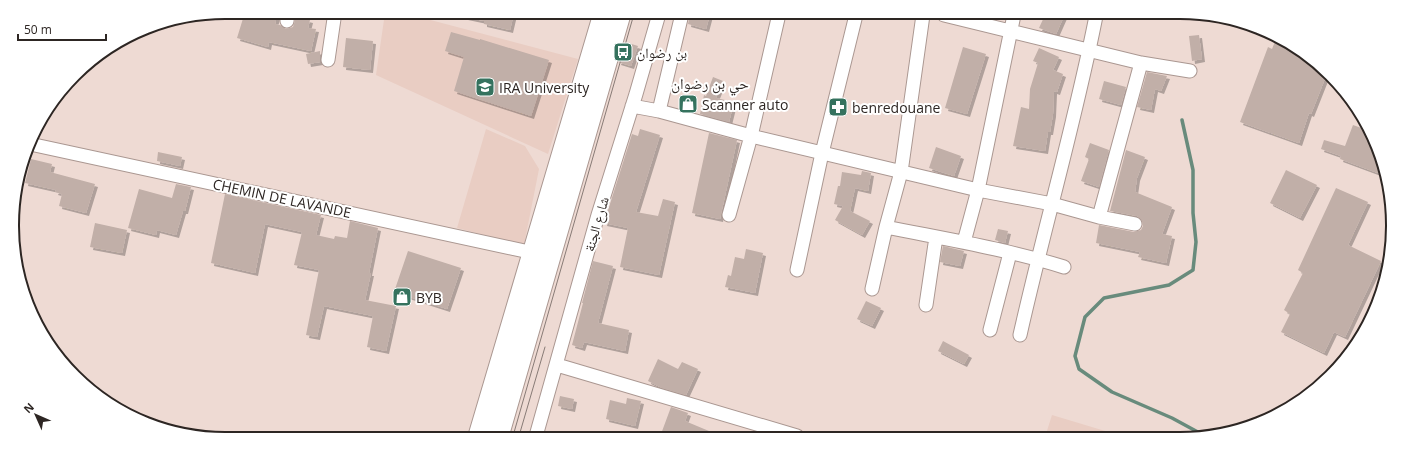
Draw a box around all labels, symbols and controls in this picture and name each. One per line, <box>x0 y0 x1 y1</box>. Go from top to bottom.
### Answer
scale bar <box>18 16 106 42</box>
text: 50 m <box>24 21 52 38</box>
bus stop icon: بن رضوان <box>612 41 634 63</box>
place label: بن رضوان <box>637 43 687 62</box>
district label: حي بن رضوان <box>671 73 749 96</box>
school or university icon: IRA University <box>474 76 496 98</box>
place label: IRA University <box>499 78 590 97</box>
shop icon: Scanner auto <box>677 93 699 115</box>
place label: Scanner auto <box>702 95 788 114</box>
pharmacy icon: benredouane <box>827 96 849 118</box>
place label: benredouane <box>852 98 941 117</box>
street label: CHEMIN DE LAVANDE <box>211 174 353 222</box>
street label: شارع الجنة <box>579 194 614 254</box>
shop icon: BYB <box>391 286 413 308</box>
place label: BYB <box>416 288 442 307</box>
north arrow <box>16 395 56 435</box>
text: N <box>20 399 37 416</box>

